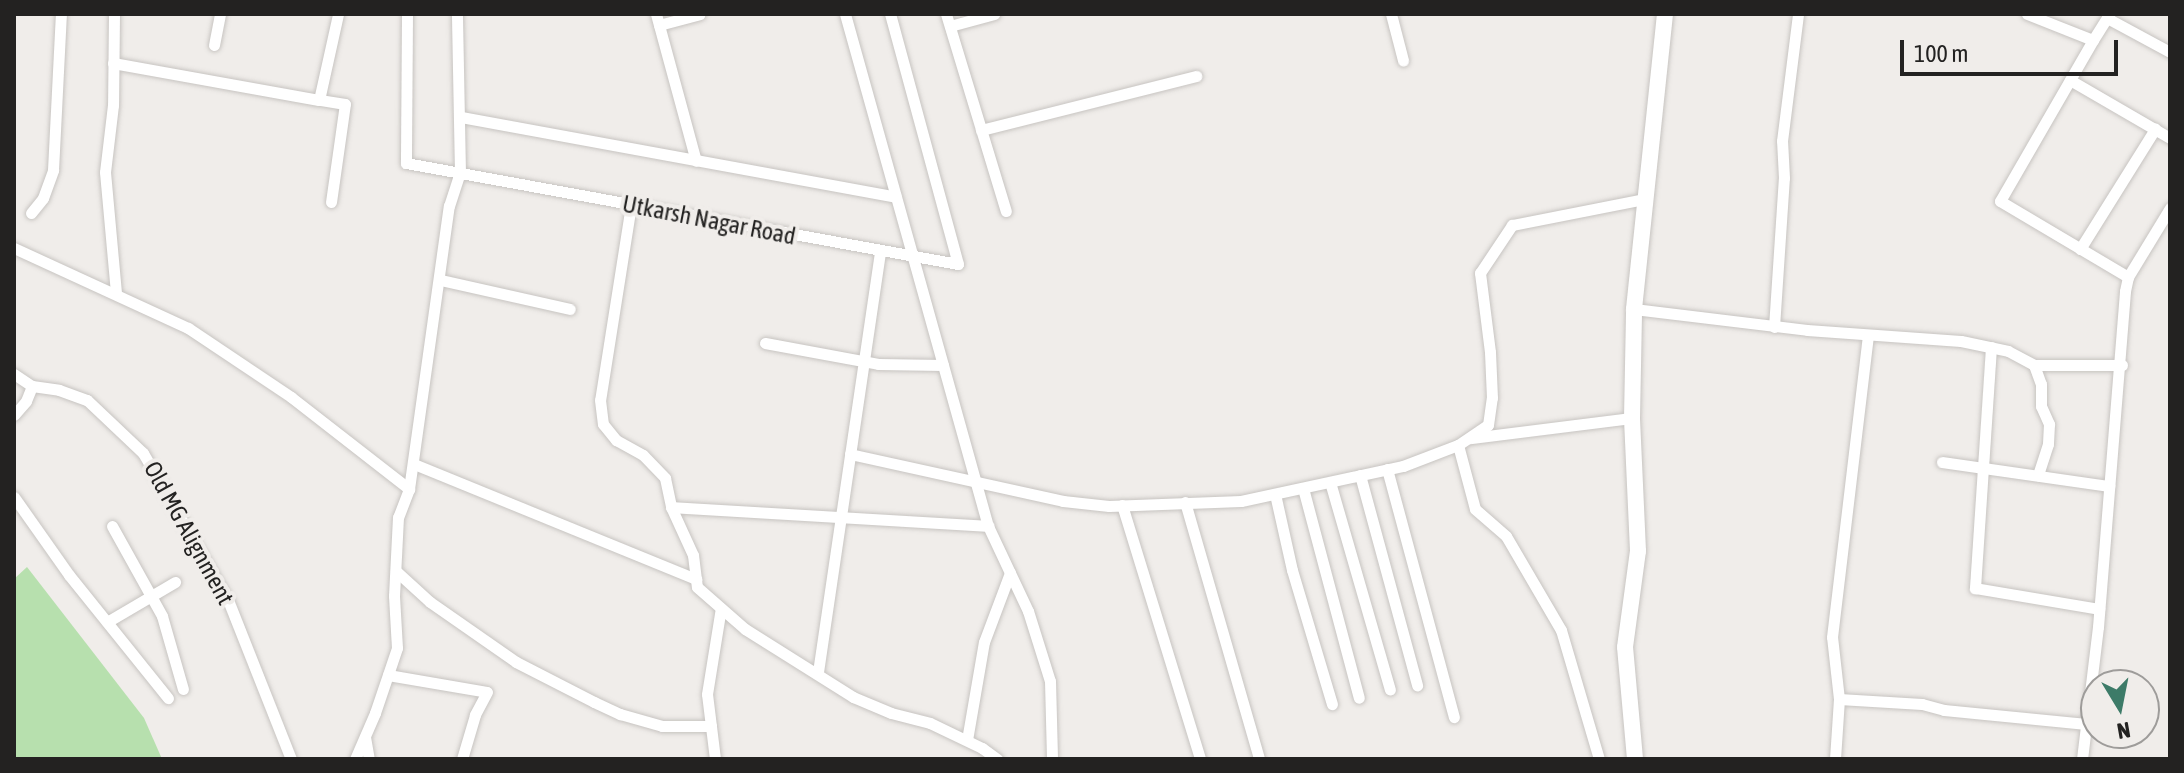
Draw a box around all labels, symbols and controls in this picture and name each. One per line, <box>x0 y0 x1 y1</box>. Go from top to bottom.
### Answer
scale bar <box>1904 24 2122 74</box>
text: 100 m <box>1914 40 1968 67</box>
street label: Utkarsh Nagar Road <box>620 189 798 251</box>
street label: Old MG Alignment <box>138 456 240 610</box>
north arrow <box>2080 669 2160 749</box>
text: N <box>2115 717 2132 745</box>

